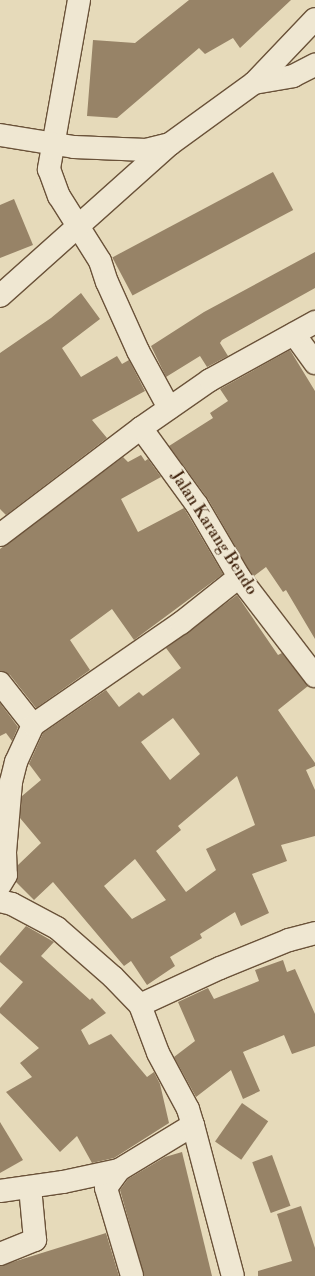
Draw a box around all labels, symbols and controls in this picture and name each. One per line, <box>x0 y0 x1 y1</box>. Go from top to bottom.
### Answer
street label: Jalan Karang Bendo <box>167 467 261 599</box>

